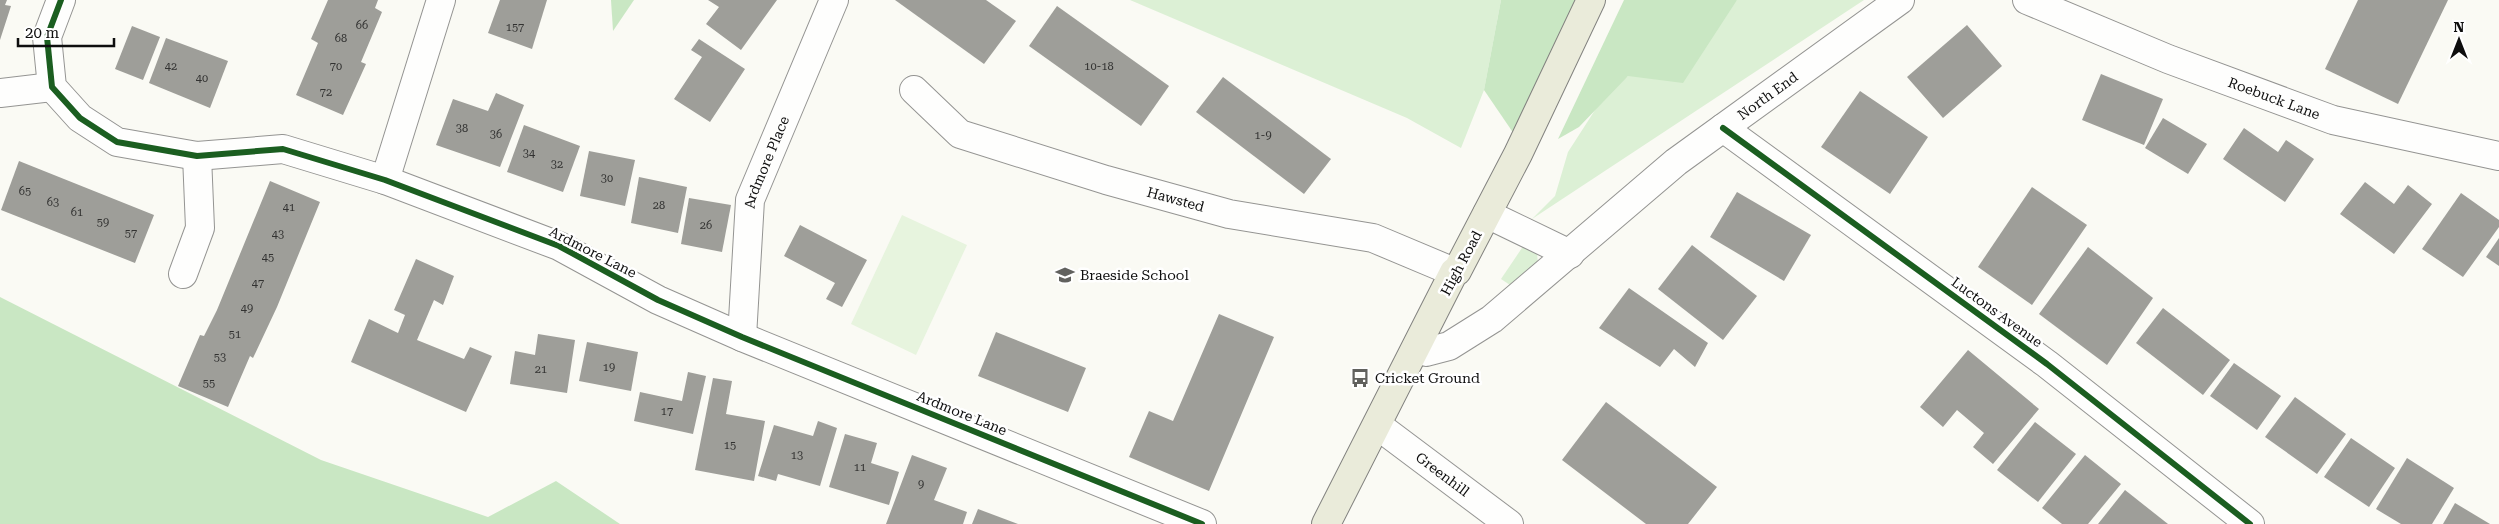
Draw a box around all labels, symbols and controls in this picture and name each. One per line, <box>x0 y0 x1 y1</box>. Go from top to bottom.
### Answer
scale bar <box>18 15 114 47</box>
north arrow <box>2434 15 2484 65</box>
house number: 66 <box>356 19 368 32</box>
text: N <box>2454 19 2465 35</box>
house number: 157 <box>506 21 524 34</box>
text: 20 m <box>25 24 60 42</box>
house number: 68 <box>335 32 347 45</box>
house number: 42 <box>165 60 177 73</box>
house number: 70 <box>330 60 342 73</box>
house number: 10-18 <box>1084 60 1114 73</box>
street label: North End <box>1734 69 1801 123</box>
house number: 40 <box>196 72 208 85</box>
street label: Roebuck Lane <box>2226 74 2323 123</box>
house number: 72 <box>320 86 332 99</box>
street label: Ardmore Place <box>742 113 792 209</box>
house number: 38 <box>456 122 468 135</box>
house number: 36 <box>490 128 502 141</box>
house number: 1-9 <box>1254 129 1272 142</box>
house number: 34 <box>523 147 536 160</box>
house number: 32 <box>551 158 563 171</box>
house number: 30 <box>601 172 613 185</box>
street label: Hawsted <box>1145 184 1206 215</box>
house number: 65 <box>19 185 31 198</box>
house number: 63 <box>47 196 59 209</box>
house number: 28 <box>653 199 665 212</box>
house number: 41 <box>283 201 295 214</box>
house number: 61 <box>71 206 83 219</box>
house number: 59 <box>97 216 109 229</box>
house number: 26 <box>700 219 712 232</box>
street label: Ardmore Lane <box>547 223 640 281</box>
house number: 57 <box>125 227 137 240</box>
house number: 43 <box>272 228 284 241</box>
street label: High Road <box>1437 228 1485 298</box>
house number: 45 <box>262 251 274 264</box>
school or university icon: Braeside School <box>1054 264 1076 286</box>
place label: Braeside School <box>1080 267 1189 283</box>
street label: Luctons Avenue <box>1948 274 2046 350</box>
house number: 47 <box>252 277 264 290</box>
house number: 49 <box>241 302 253 315</box>
house number: 51 <box>229 328 241 341</box>
house number: 53 <box>214 351 226 364</box>
house number: 19 <box>603 361 615 374</box>
house number: 21 <box>535 363 547 376</box>
bus stop icon: Cricket Ground <box>1349 367 1371 389</box>
place label: Cricket Ground <box>1375 370 1480 386</box>
house number: 55 <box>203 377 215 390</box>
street label: Ardmore Lane <box>915 388 1010 438</box>
house number: 17 <box>661 405 673 418</box>
house number: 15 <box>724 439 736 452</box>
house number: 13 <box>791 449 803 462</box>
street label: Greenhill <box>1413 449 1473 500</box>
house number: 11 <box>854 461 866 474</box>
house number: 9 <box>918 478 924 491</box>

